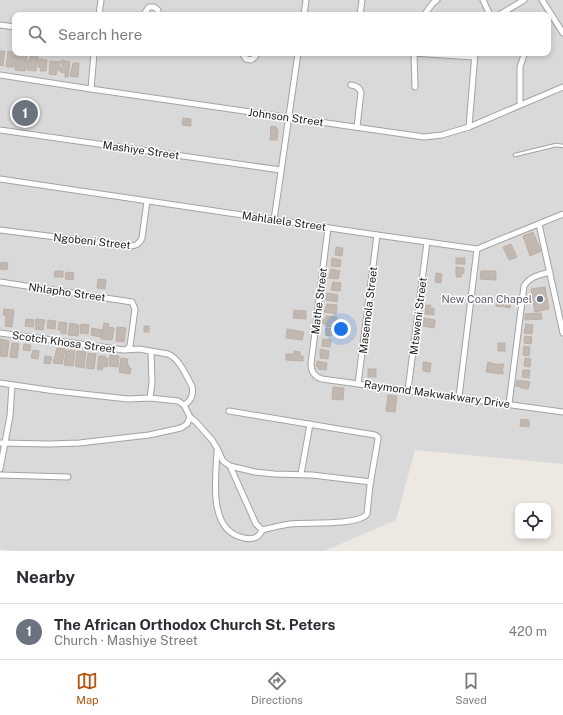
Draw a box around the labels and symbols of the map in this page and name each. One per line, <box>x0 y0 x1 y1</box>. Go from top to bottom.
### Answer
pin: 1 <box>12 98 38 128</box>
street label: Johnson Street <box>247 106 325 128</box>
street label: Mashiye Street <box>102 139 180 161</box>
street label: Mahlalela Street <box>241 209 327 233</box>
street label: Ngobeni Street <box>53 231 131 251</box>
street label: Masemola Street <box>357 266 379 354</box>
street label: Mathe Street <box>309 267 329 335</box>
street label: Mtsweni Street <box>407 277 429 355</box>
street label: Nhlapho Street <box>28 281 106 303</box>
place label: New Coan Chapel <box>442 293 532 305</box>
marker: New Coan Chapel <box>535 294 545 304</box>
your location <box>331 319 351 339</box>
street label: Scotch Khosa Street <box>11 329 117 355</box>
street label: Raymond Makwakwary Drive <box>363 378 511 410</box>

